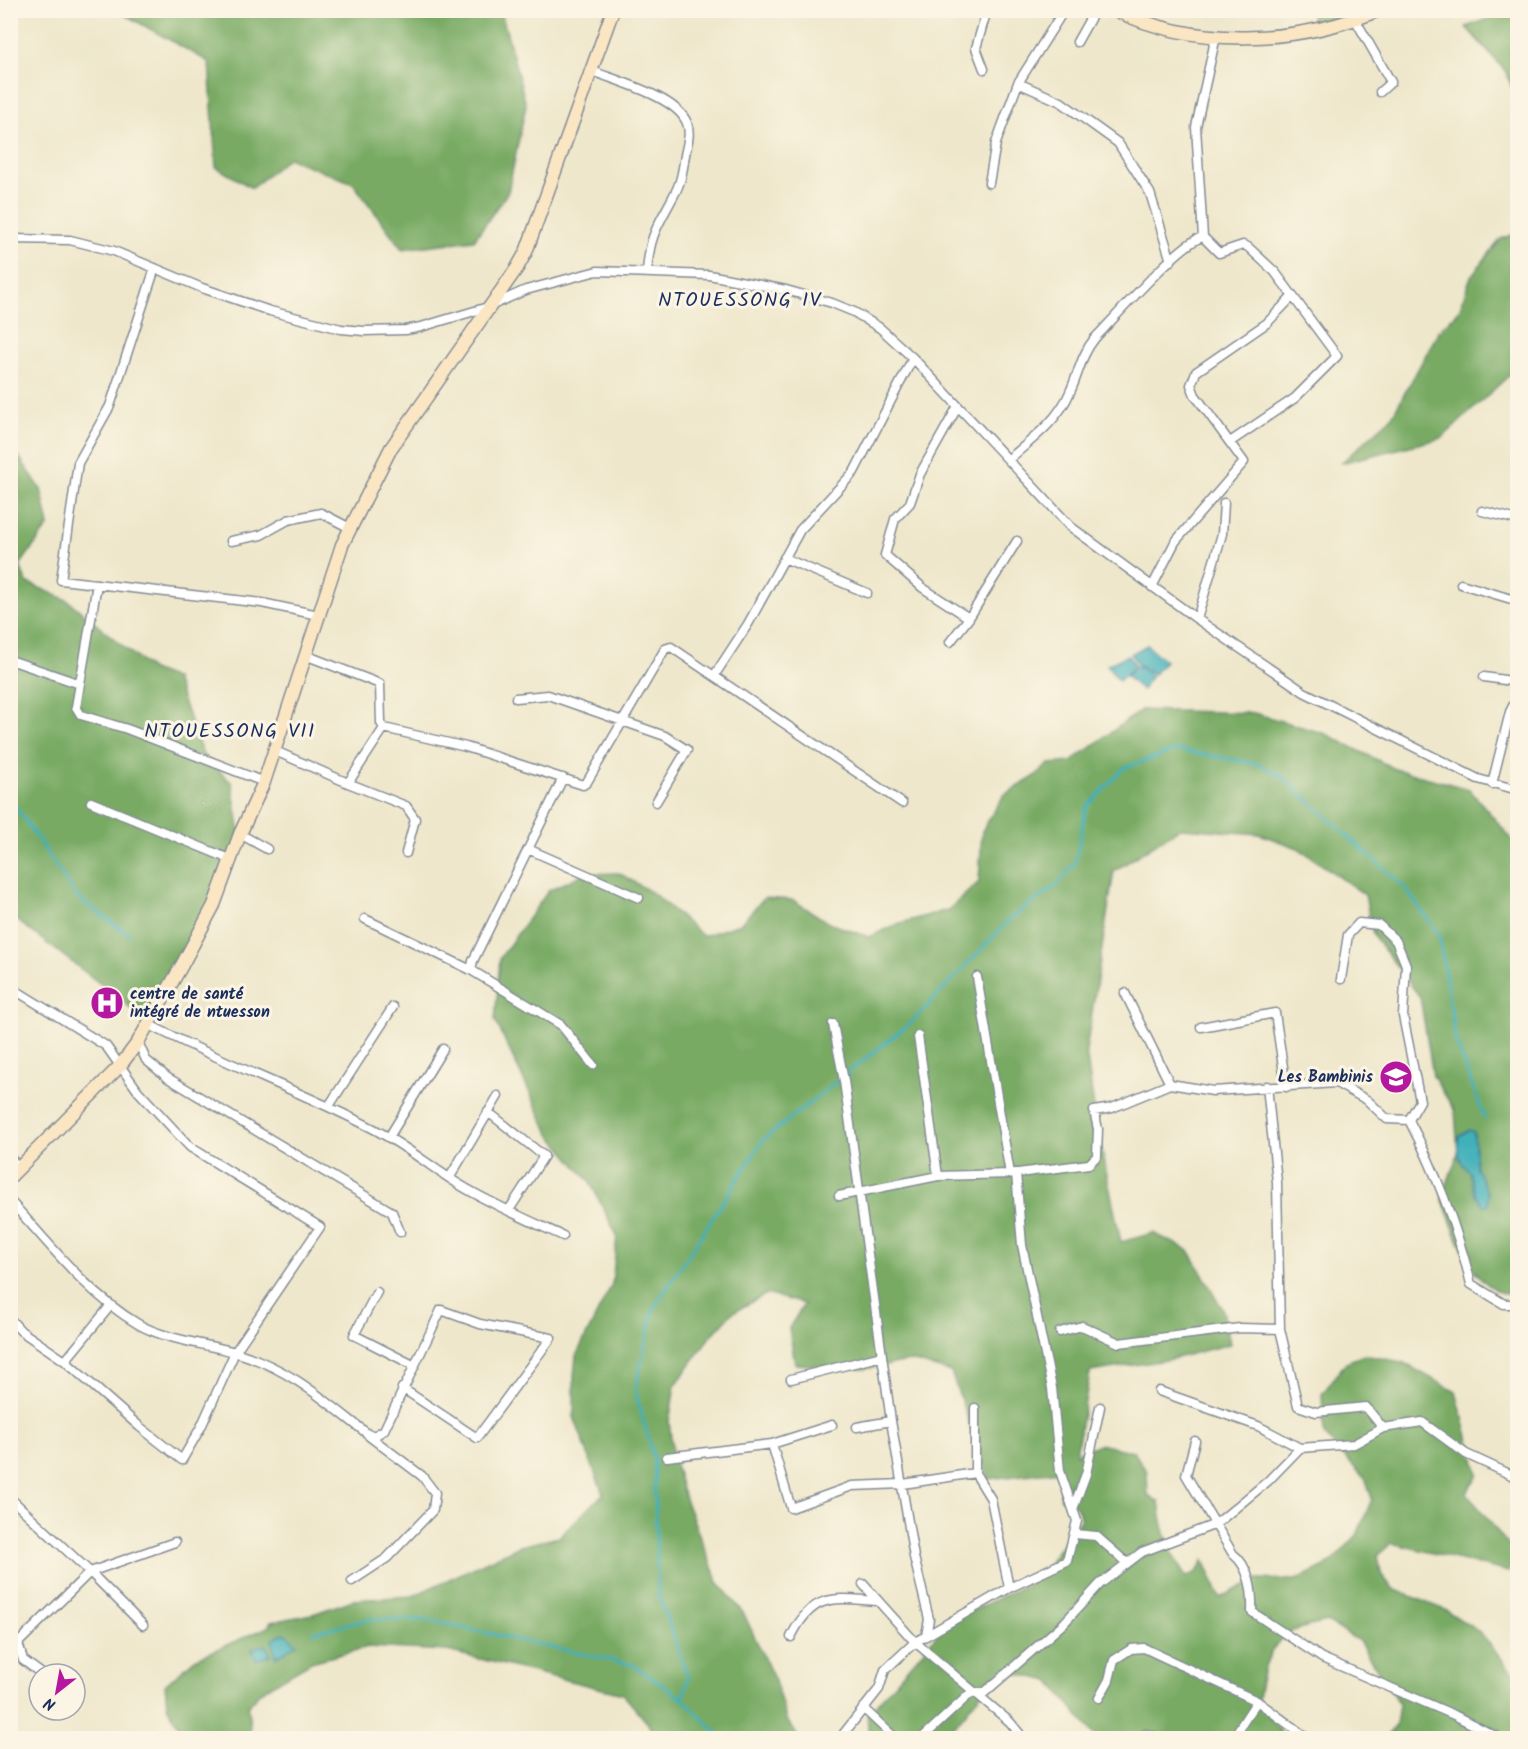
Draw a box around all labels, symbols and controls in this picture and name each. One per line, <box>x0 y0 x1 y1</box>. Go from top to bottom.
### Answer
district label: NTOUESSONG IV <box>658 285 822 317</box>
district label: NTOUESSONG VII <box>144 716 316 748</box>
place label: centre de santé intégré de ntuesson <box>130 982 270 1025</box>
hospital icon: centre de santé intégré de ntuesson <box>89 985 125 1021</box>
school or university icon: Les Bambinis <box>1378 1059 1414 1095</box>
place label: Les Bambinis <box>1278 1065 1374 1090</box>
north arrow <box>27 1662 87 1722</box>
text: N <box>39 1690 61 1717</box>

